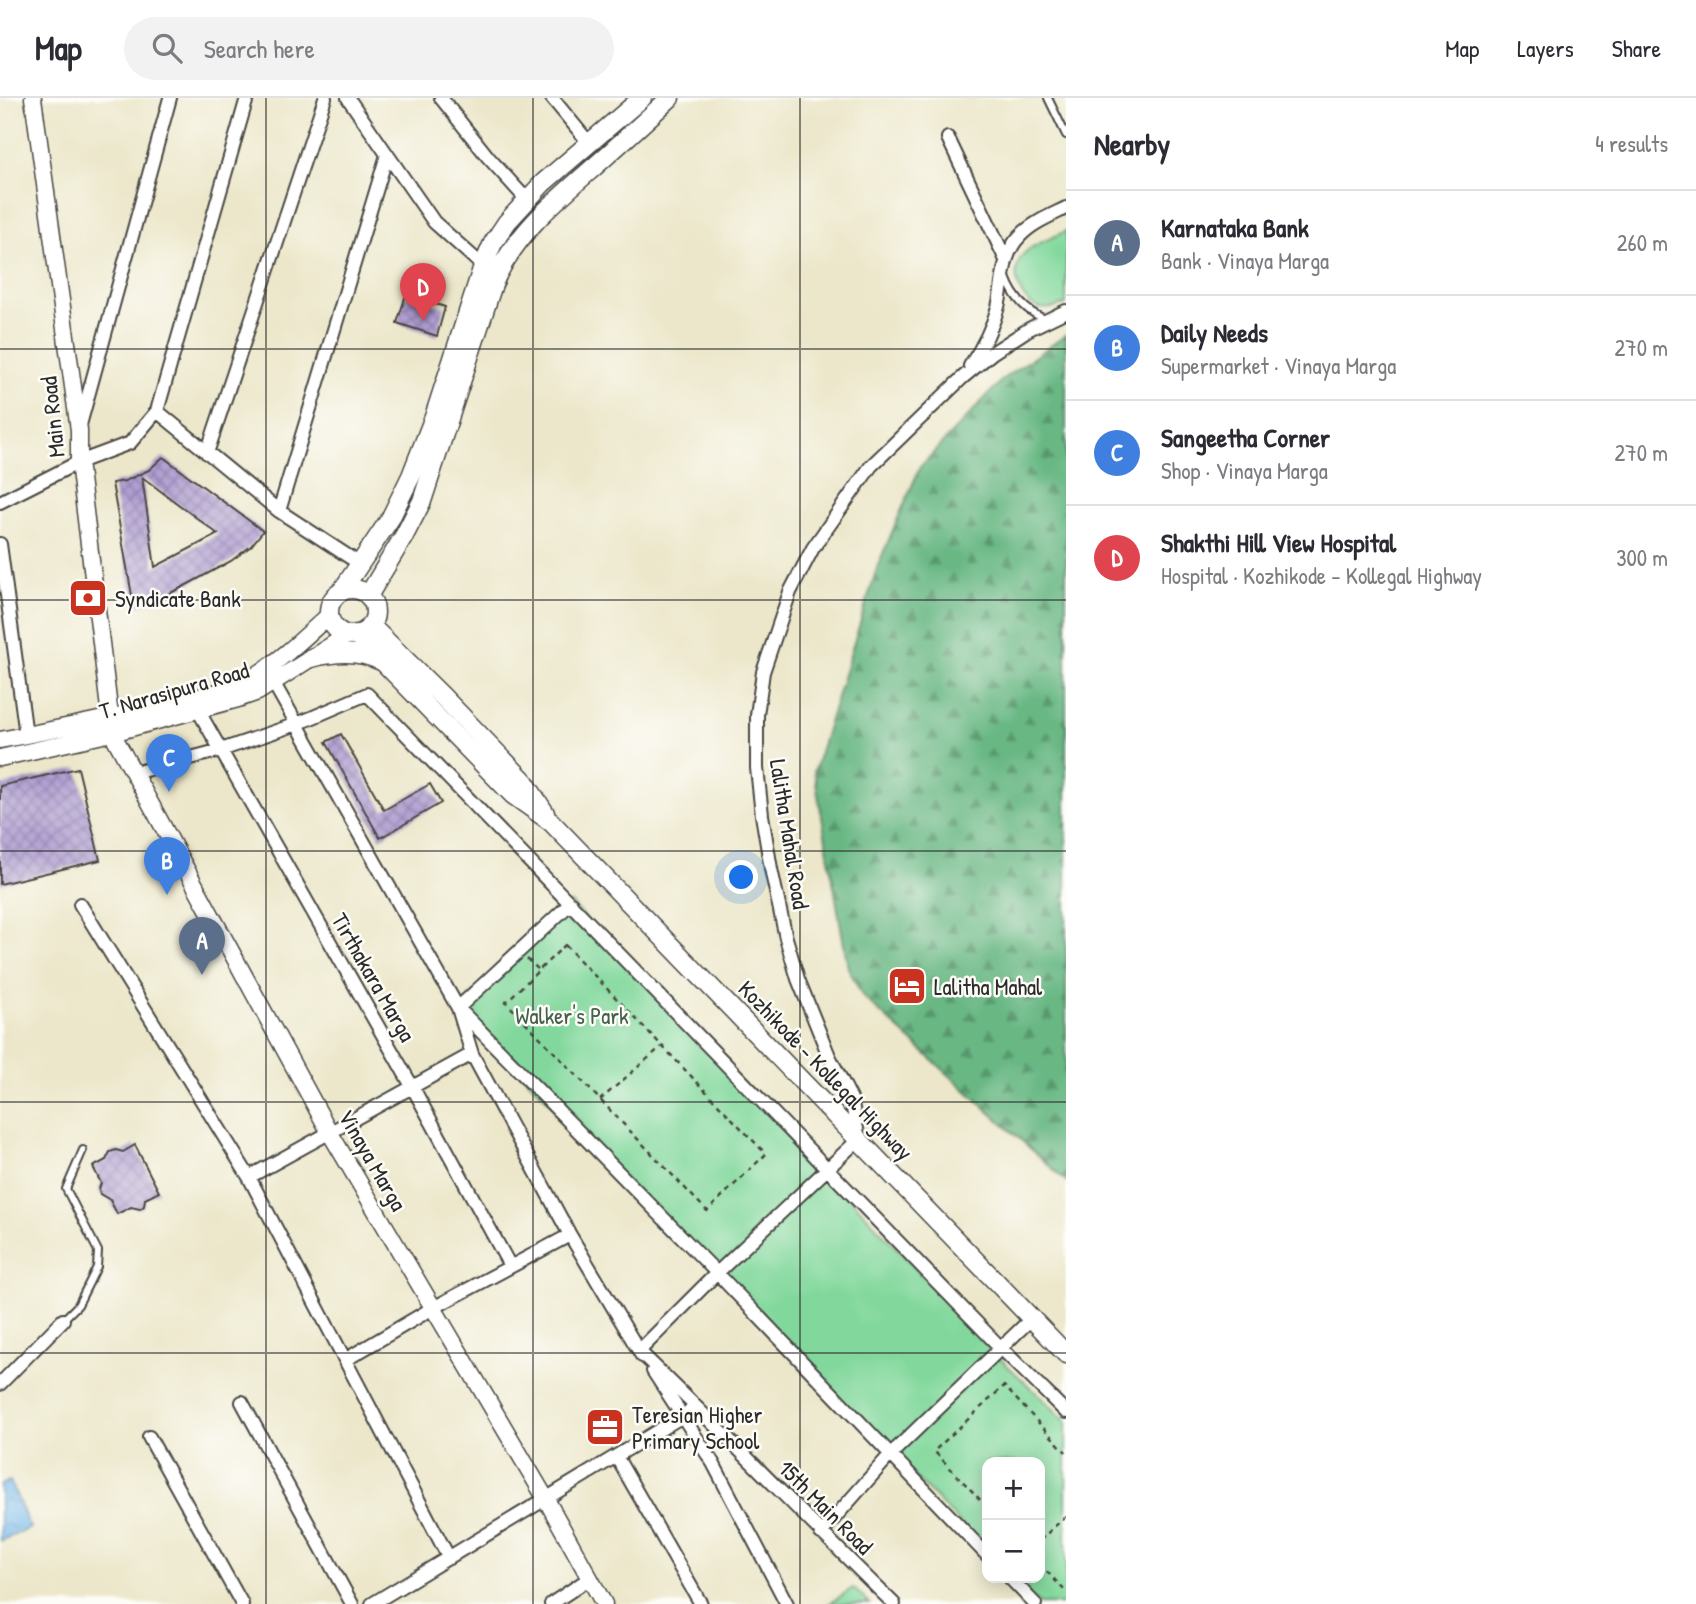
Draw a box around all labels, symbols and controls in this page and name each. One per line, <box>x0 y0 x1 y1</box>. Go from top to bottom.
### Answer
search box <box>124 17 614 80</box>
text: Map <box>35 26 82 70</box>
icon: search <box>148 29 186 67</box>
text: Search here <box>204 31 315 66</box>
text: Map <box>1445 32 1479 64</box>
text: Layers <box>1517 32 1574 64</box>
text: Share <box>1612 32 1661 64</box>
text: Nearby <box>1094 124 1170 164</box>
text: 4 results <box>1595 128 1668 159</box>
text: Karnataka Bank <box>1161 210 1309 245</box>
text: A <box>1111 227 1123 258</box>
text: 260 m <box>1617 227 1668 258</box>
text: Bank · Vinaya Marga <box>1161 245 1329 276</box>
pin: D <box>400 263 446 321</box>
text: Daily Needs <box>1161 315 1268 350</box>
text: B <box>1111 332 1123 363</box>
text: 270 m <box>1615 332 1668 363</box>
text: Supermarket · Vinaya Marga <box>1161 350 1396 381</box>
street label: Main Road <box>32 375 72 459</box>
text: Sangeetha Corner <box>1161 420 1330 455</box>
text: C <box>1111 437 1123 468</box>
text: 270 m <box>1615 437 1668 468</box>
text: Shop · Vinaya Marga <box>1161 455 1328 486</box>
text: Shakthi Hill View Hospital <box>1161 525 1396 560</box>
text: D <box>1112 542 1122 573</box>
text: 300 m <box>1616 542 1668 573</box>
text: Hospital · Kozhikode - Kollegal Highway <box>1161 560 1482 591</box>
bank icon: Syndicate Bank <box>67 577 109 619</box>
place label: Syndicate Bank <box>115 583 241 614</box>
street label: T. Narasipura Road <box>96 654 252 726</box>
pin: C <box>146 734 192 792</box>
street label: Lalitha Mahal Road <box>763 757 817 911</box>
pin: B <box>144 837 190 895</box>
your location <box>724 860 758 894</box>
street label: Tirthakara Marga <box>325 907 423 1047</box>
pin: A <box>179 917 225 975</box>
hotel icon: Lalitha Mahal <box>886 965 928 1007</box>
place label: Lalitha Mahal <box>934 971 1043 1002</box>
street label: Kozhikode - Kollegal Highway <box>732 973 920 1167</box>
park label: Walker's Park <box>515 1000 629 1031</box>
street label: Vinaya Marga <box>331 1104 415 1216</box>
place label: Teresian Higher Primary School <box>632 1399 763 1456</box>
office icon: Teresian Higher Primary School <box>584 1406 626 1448</box>
street label: 15th Main Road <box>772 1453 880 1561</box>
map controls <box>982 1457 1045 1583</box>
button: + <box>982 1457 1045 1520</box>
button: − <box>982 1520 1045 1583</box>

